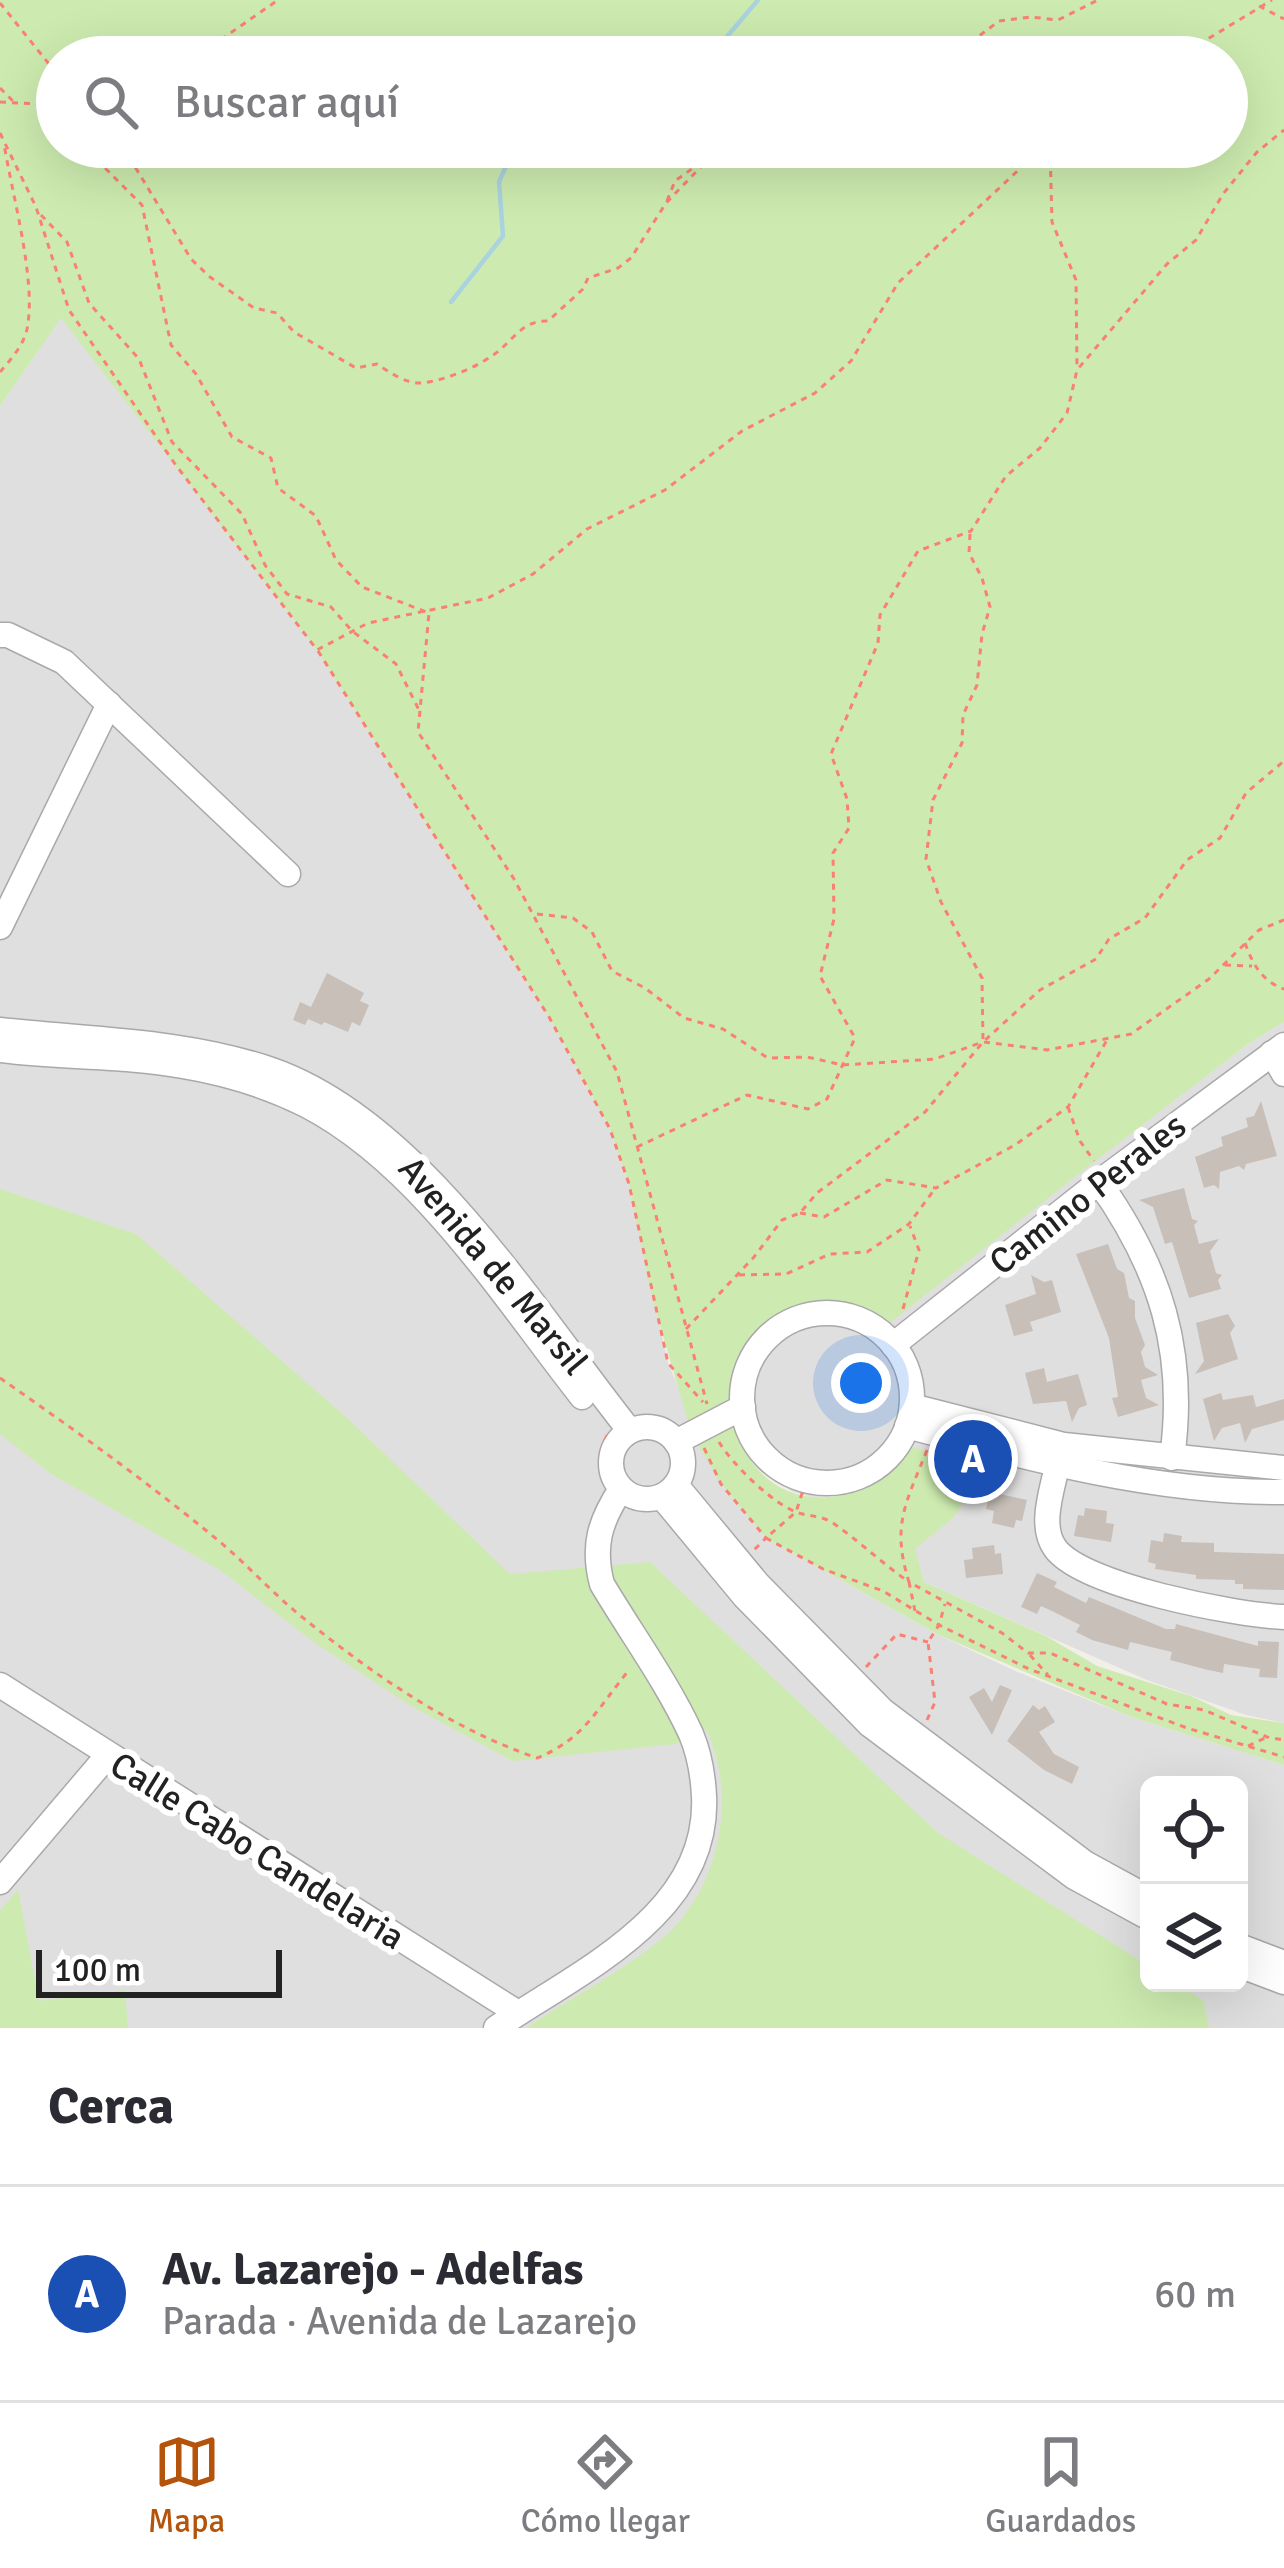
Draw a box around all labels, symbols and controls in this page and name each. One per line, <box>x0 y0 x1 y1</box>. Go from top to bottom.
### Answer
search box <box>36 36 1248 168</box>
icon: search <box>78 69 144 135</box>
text: Buscar aquí <box>174 75 399 130</box>
street label: Camino Perales <box>981 1103 1195 1285</box>
street label: Avenida de Marsil <box>388 1147 597 1385</box>
your location <box>831 1353 891 1413</box>
pin: A <box>934 1414 1012 1504</box>
street label: Calle Cabo Candelaria <box>102 1742 413 1960</box>
map controls <box>1140 1776 1248 1992</box>
button: locate <box>1140 1776 1248 1884</box>
button: layers <box>1140 1884 1248 1992</box>
scale bar <box>36 1944 282 1997</box>
text: 100 m <box>54 1950 141 1991</box>
text: Cerca <box>48 2075 174 2138</box>
text: Av. Lazarejo - Adelfas <box>162 2242 583 2297</box>
text: A <box>75 2270 99 2318</box>
text: 60 m <box>1154 2270 1236 2318</box>
text: Parada · Avenida de Lazarejo <box>162 2297 637 2345</box>
tab: Mapa <box>148 2429 225 2542</box>
tab: Cómo llegar <box>521 2429 690 2542</box>
tab: Guardados <box>985 2429 1136 2542</box>

